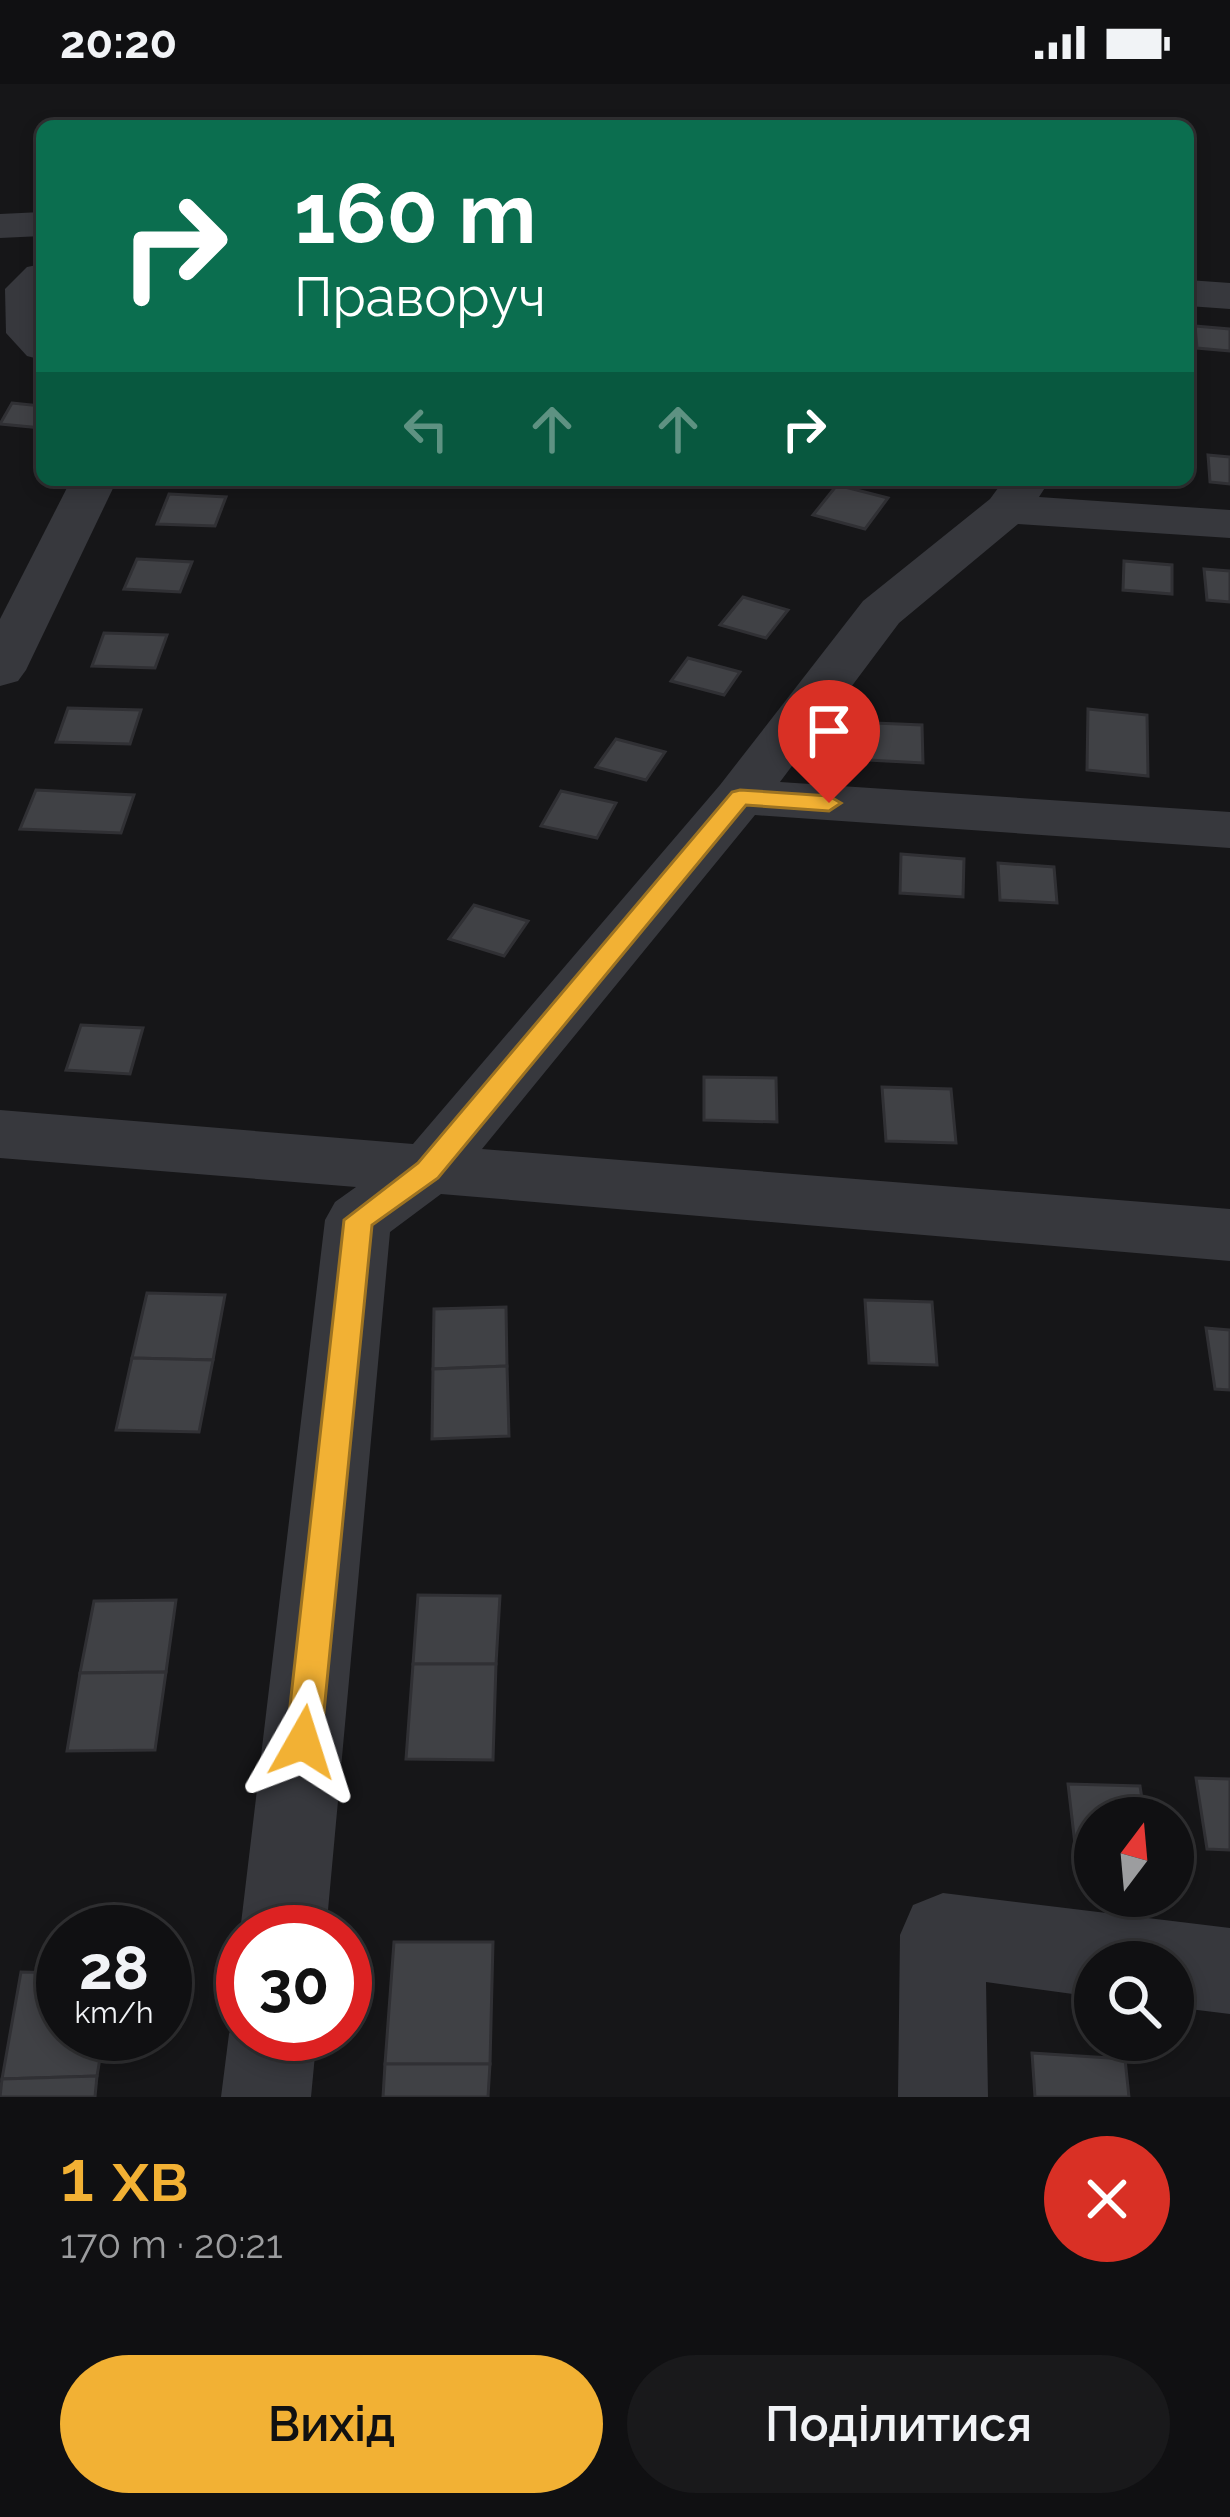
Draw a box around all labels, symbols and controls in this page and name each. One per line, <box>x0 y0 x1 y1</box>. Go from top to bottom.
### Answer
text: 20:20 <box>60 16 177 69</box>
text: 160 m <box>294 164 536 263</box>
icon: right <box>96 168 252 324</box>
text: Праворуч <box>294 265 546 329</box>
icon: left <box>393 396 459 462</box>
icon: ahead <box>519 396 585 462</box>
icon: ahead <box>645 396 711 462</box>
icon: right <box>771 396 837 462</box>
pin <box>778 680 880 803</box>
icon: arrive <box>796 698 862 764</box>
position arrow <box>240 1679 366 1805</box>
north arrow <box>1074 1797 1194 1917</box>
map controls <box>1074 1797 1194 2061</box>
speed limit sign: 30 <box>216 1905 372 2061</box>
text: 28 <box>79 1933 149 2003</box>
button: search <box>1074 1941 1194 2061</box>
text: km/h <box>74 1995 154 2030</box>
text: 1 хв <box>60 2133 189 2218</box>
button: close <box>1044 2136 1170 2262</box>
text: 170 m · 20:21 <box>60 2221 283 2267</box>
button: Вихід <box>60 2355 603 2493</box>
button: Поділитися <box>627 2355 1170 2493</box>

